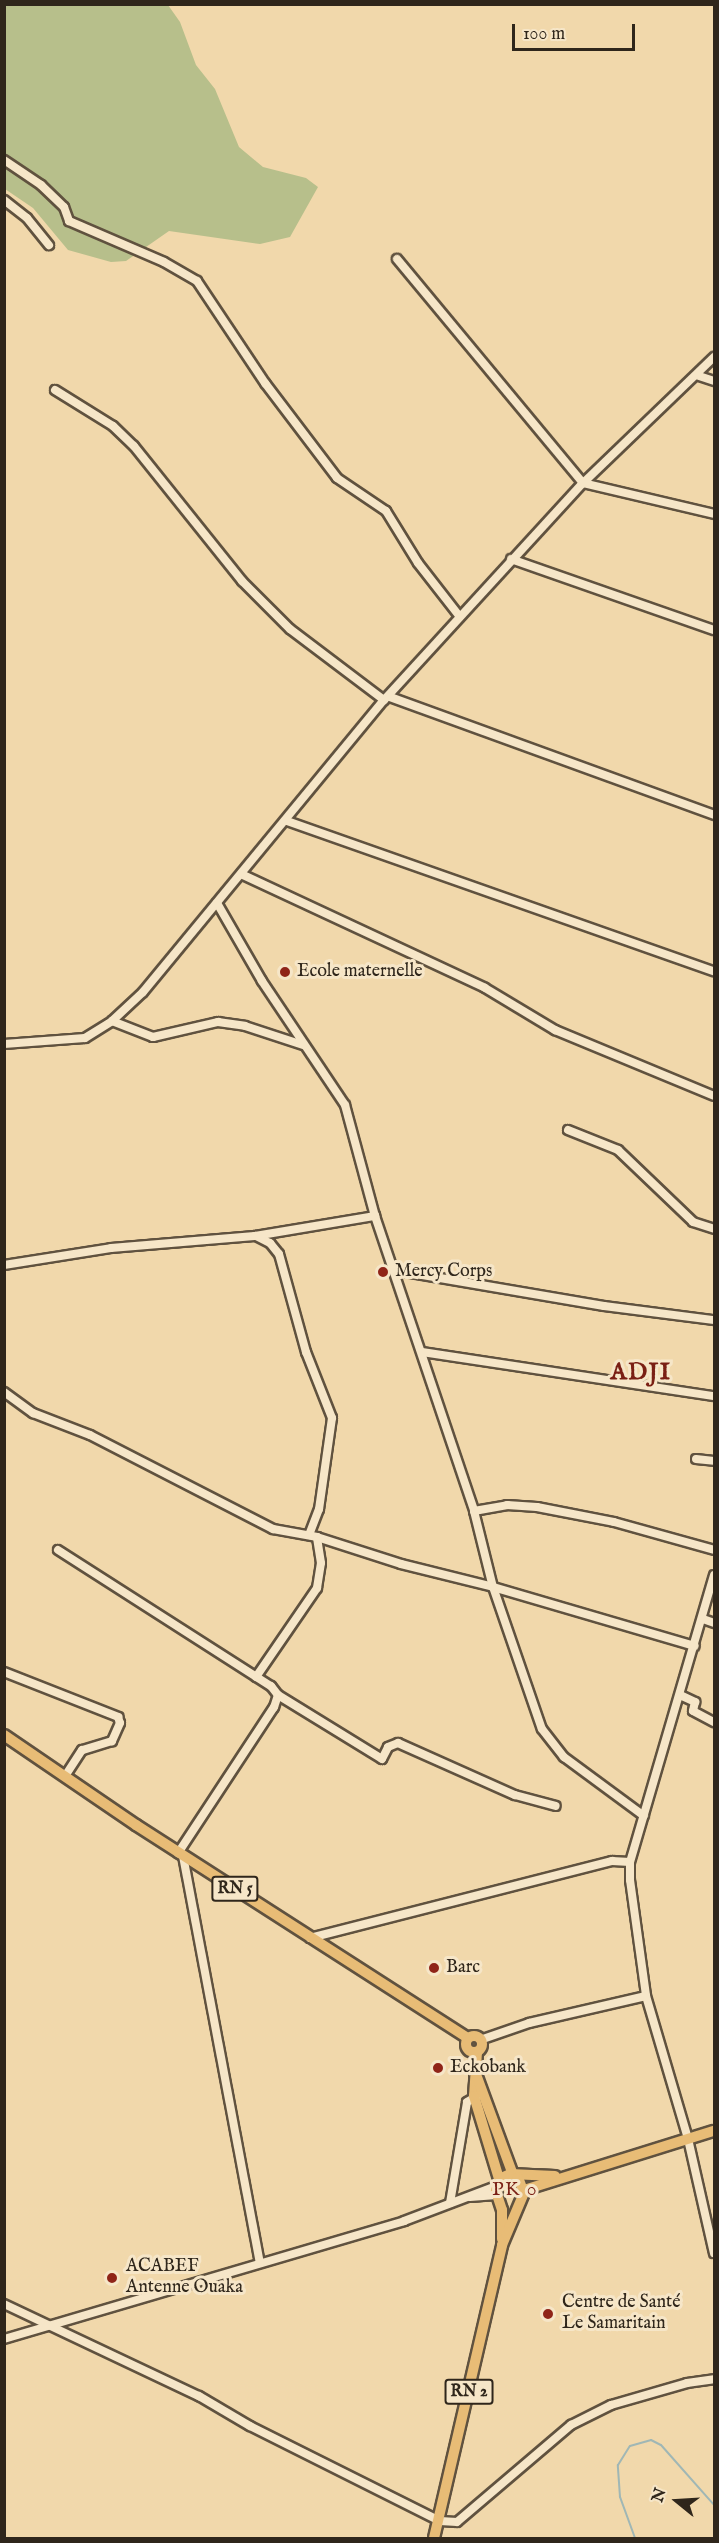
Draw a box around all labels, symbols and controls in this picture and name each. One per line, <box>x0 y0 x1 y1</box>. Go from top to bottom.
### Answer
scale bar <box>515 12 638 50</box>
text: 100 m <box>523 23 565 46</box>
place label: Ecole maternelle <box>297 961 422 983</box>
marker: Ecole maternelle <box>278 965 292 979</box>
place label: Mercy Corps <box>395 1261 492 1283</box>
marker: Mercy Corps <box>376 1265 390 1279</box>
district label: ADJI <box>610 1359 672 1387</box>
road number: RN 5 <box>211 1876 259 1902</box>
place label: Barc <box>446 1957 480 1979</box>
marker: Barc <box>427 1961 441 1975</box>
place label: Eckobank <box>450 2057 526 2079</box>
marker: Eckobank <box>431 2061 445 2075</box>
district label: PK 0 <box>492 2177 538 2201</box>
place label: ACABEF Antenne Ouaka <box>126 2257 243 2300</box>
marker: ACABEF Antenne Ouaka <box>103 2269 121 2287</box>
place label: Centre de Santé Le Samaritain <box>562 2293 680 2336</box>
marker: Centre de Santé Le Samaritain <box>539 2305 557 2323</box>
road number: RN 2 <box>444 2379 494 2405</box>
north arrow <box>647 2471 707 2531</box>
text: N <box>648 2486 672 2505</box>

